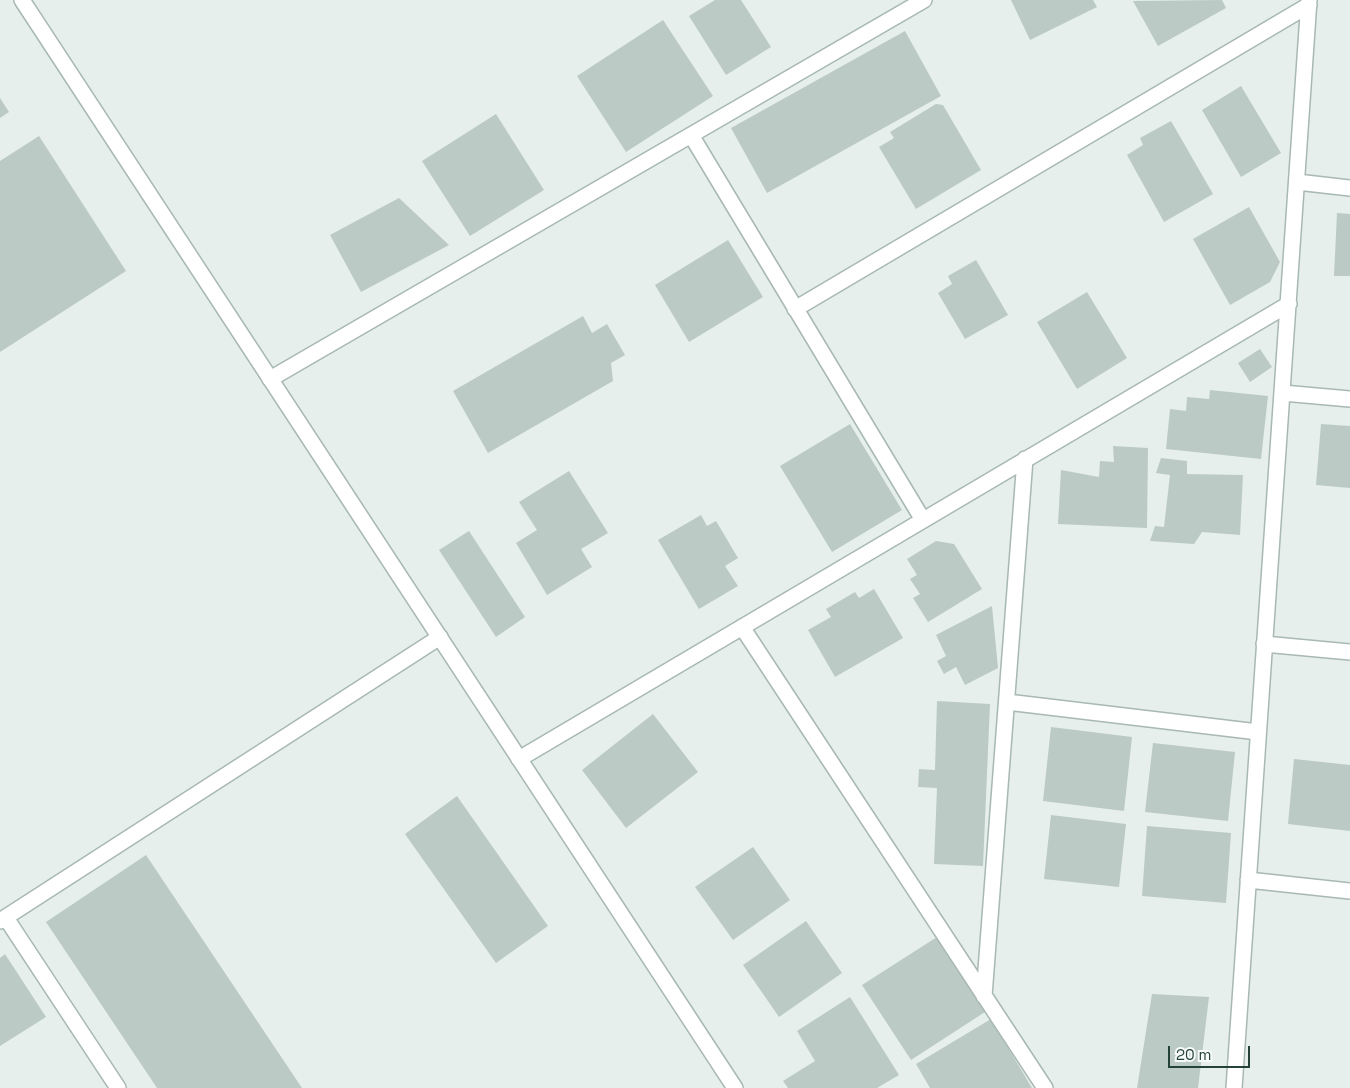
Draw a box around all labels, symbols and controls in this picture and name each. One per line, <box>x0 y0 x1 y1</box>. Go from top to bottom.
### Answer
scale bar <box>1170 1036 1252 1068</box>
text: 20 m <box>1176 1045 1211 1064</box>

